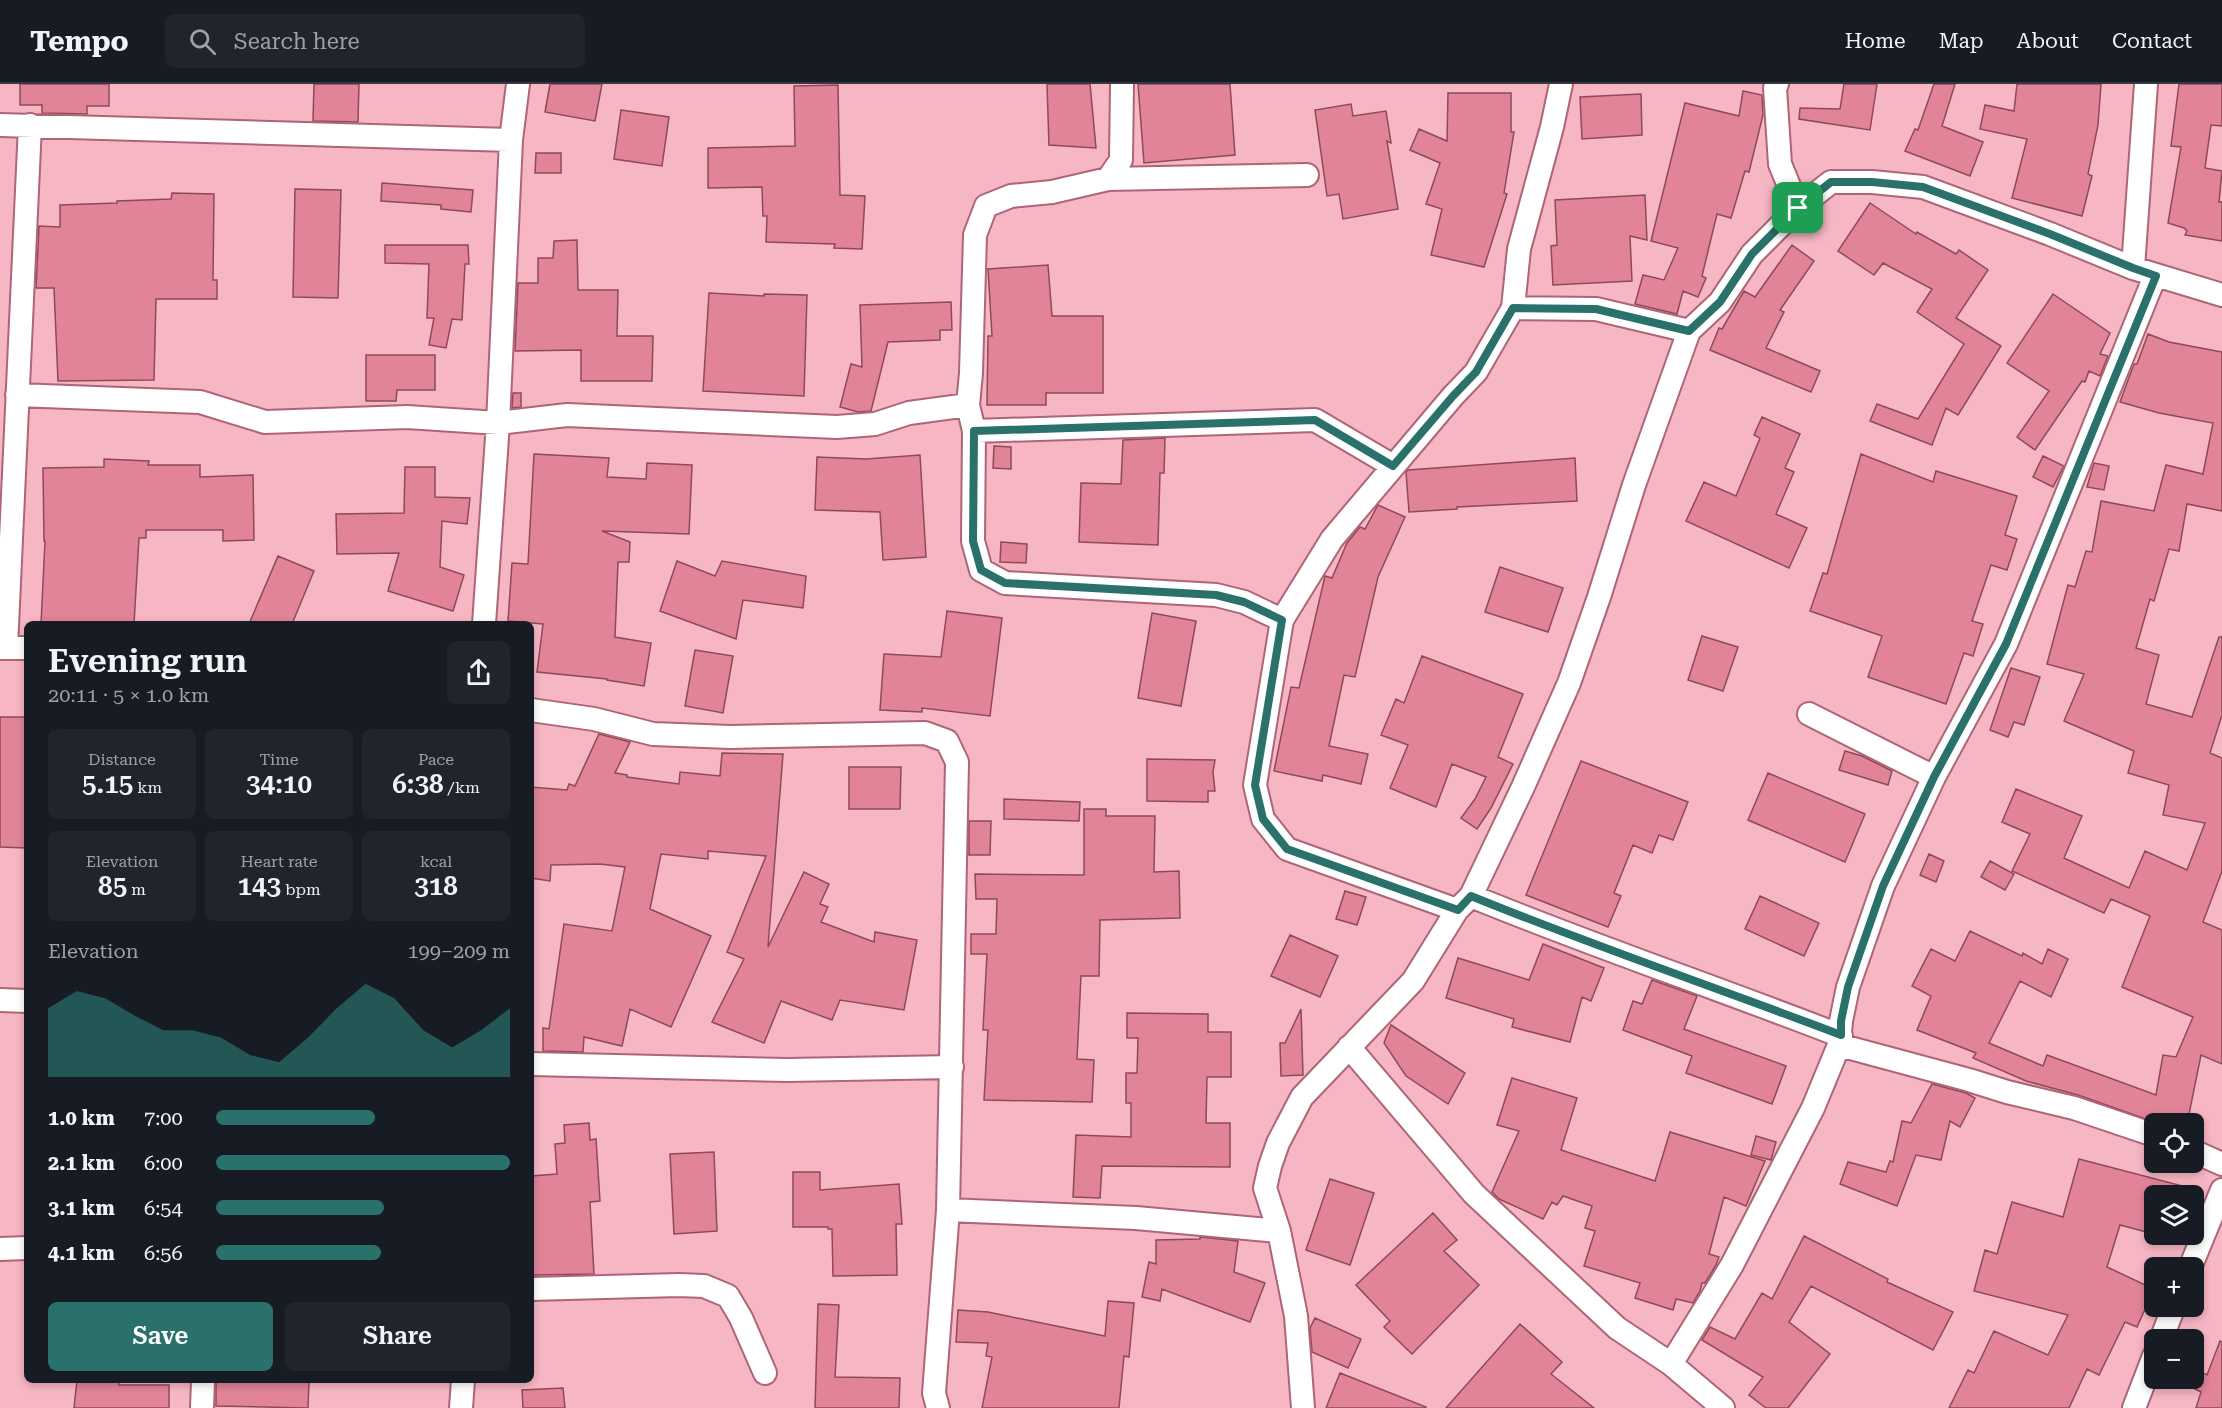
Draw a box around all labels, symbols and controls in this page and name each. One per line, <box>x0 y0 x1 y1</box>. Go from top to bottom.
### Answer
search box <box>165 14 585 68</box>
text: Tempo <box>30 25 129 58</box>
icon: search <box>186 25 219 58</box>
text: Search here <box>234 29 360 54</box>
text: Home <box>1845 29 1906 53</box>
text: Map <box>1939 29 1984 53</box>
text: About <box>2017 29 2079 53</box>
text: Contact <box>2112 29 2192 53</box>
pin <box>1772 182 1823 233</box>
icon: arrive <box>1781 191 1814 224</box>
text: Evening run <box>48 641 247 680</box>
button: share <box>447 641 510 704</box>
text: 20:11 · 5 × 1.0 km <box>48 683 209 707</box>
text: Distance <box>88 750 156 769</box>
text: Time <box>259 750 299 769</box>
text: Pace <box>418 750 454 769</box>
text: 5.15 <box>82 769 133 799</box>
text: 34:10 <box>246 769 312 799</box>
text: 6:38 <box>392 769 444 799</box>
text: km <box>133 778 162 797</box>
text: /km <box>444 778 480 797</box>
text: Elevation <box>86 852 158 871</box>
text: Heart rate <box>241 852 317 871</box>
text: kcal <box>420 852 452 871</box>
text: 85 <box>98 871 127 901</box>
text: 143 <box>237 871 281 901</box>
text: 318 <box>414 871 458 901</box>
text: m <box>127 880 146 899</box>
text: bpm <box>281 880 321 899</box>
text: Elevation <box>48 939 139 963</box>
text: 199–209 m <box>407 939 510 963</box>
text: 1.0 km <box>48 1106 115 1130</box>
text: 7:00 <box>144 1106 183 1130</box>
map controls <box>2144 1113 2204 1389</box>
button: locate <box>2144 1113 2204 1173</box>
text: 2.1 km <box>48 1151 115 1175</box>
text: 6:00 <box>144 1151 183 1175</box>
button: layers <box>2144 1185 2204 1245</box>
text: 3.1 km <box>48 1196 115 1220</box>
text: 6:54 <box>144 1196 183 1220</box>
text: 4.1 km <box>48 1241 115 1265</box>
text: 6:56 <box>144 1241 183 1265</box>
button: + <box>2144 1257 2204 1317</box>
button: Save <box>48 1302 273 1371</box>
button: Share <box>285 1302 510 1371</box>
button: − <box>2144 1329 2204 1389</box>

